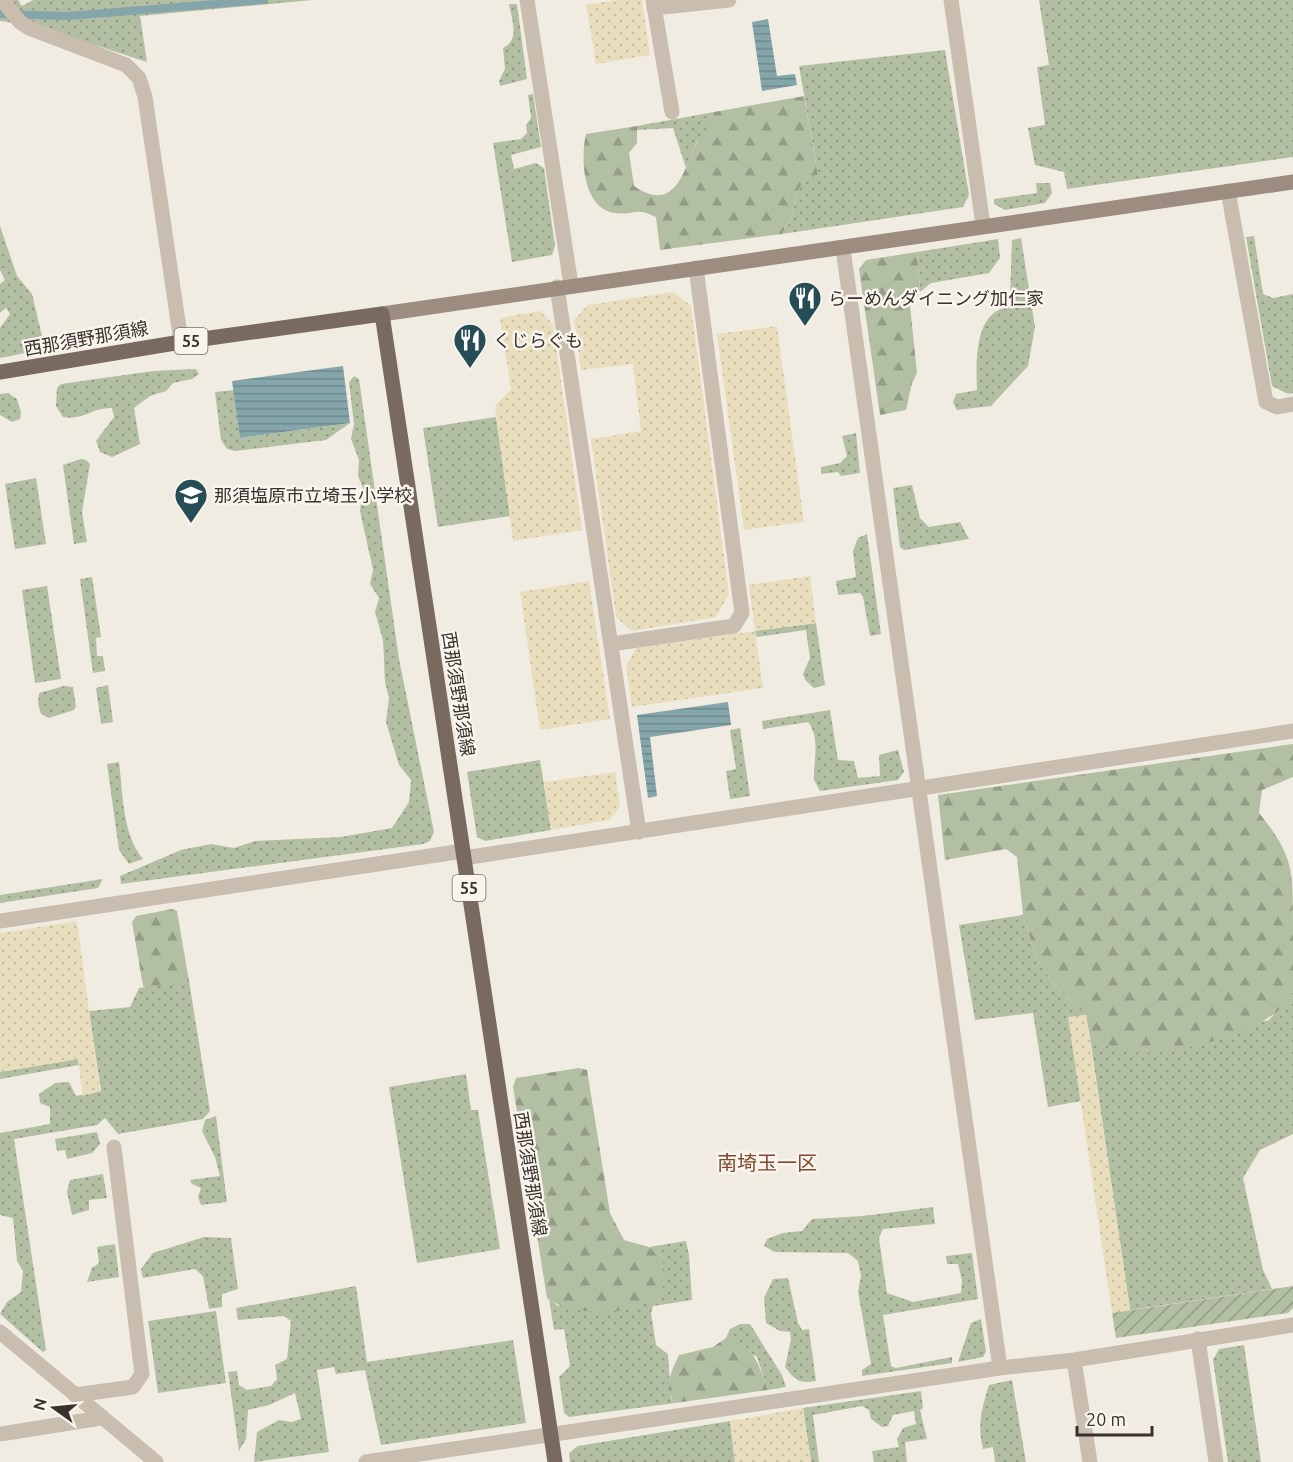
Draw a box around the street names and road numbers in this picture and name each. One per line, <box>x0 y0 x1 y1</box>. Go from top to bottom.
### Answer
street label: 西那須野那須線 <box>22 317 150 359</box>
road number: 55 <box>174 328 207 354</box>
street label: 西那須野那須線 <box>439 630 479 758</box>
road number: 55 <box>452 875 486 901</box>
street label: 西那須野那須線 <box>511 1110 551 1238</box>

